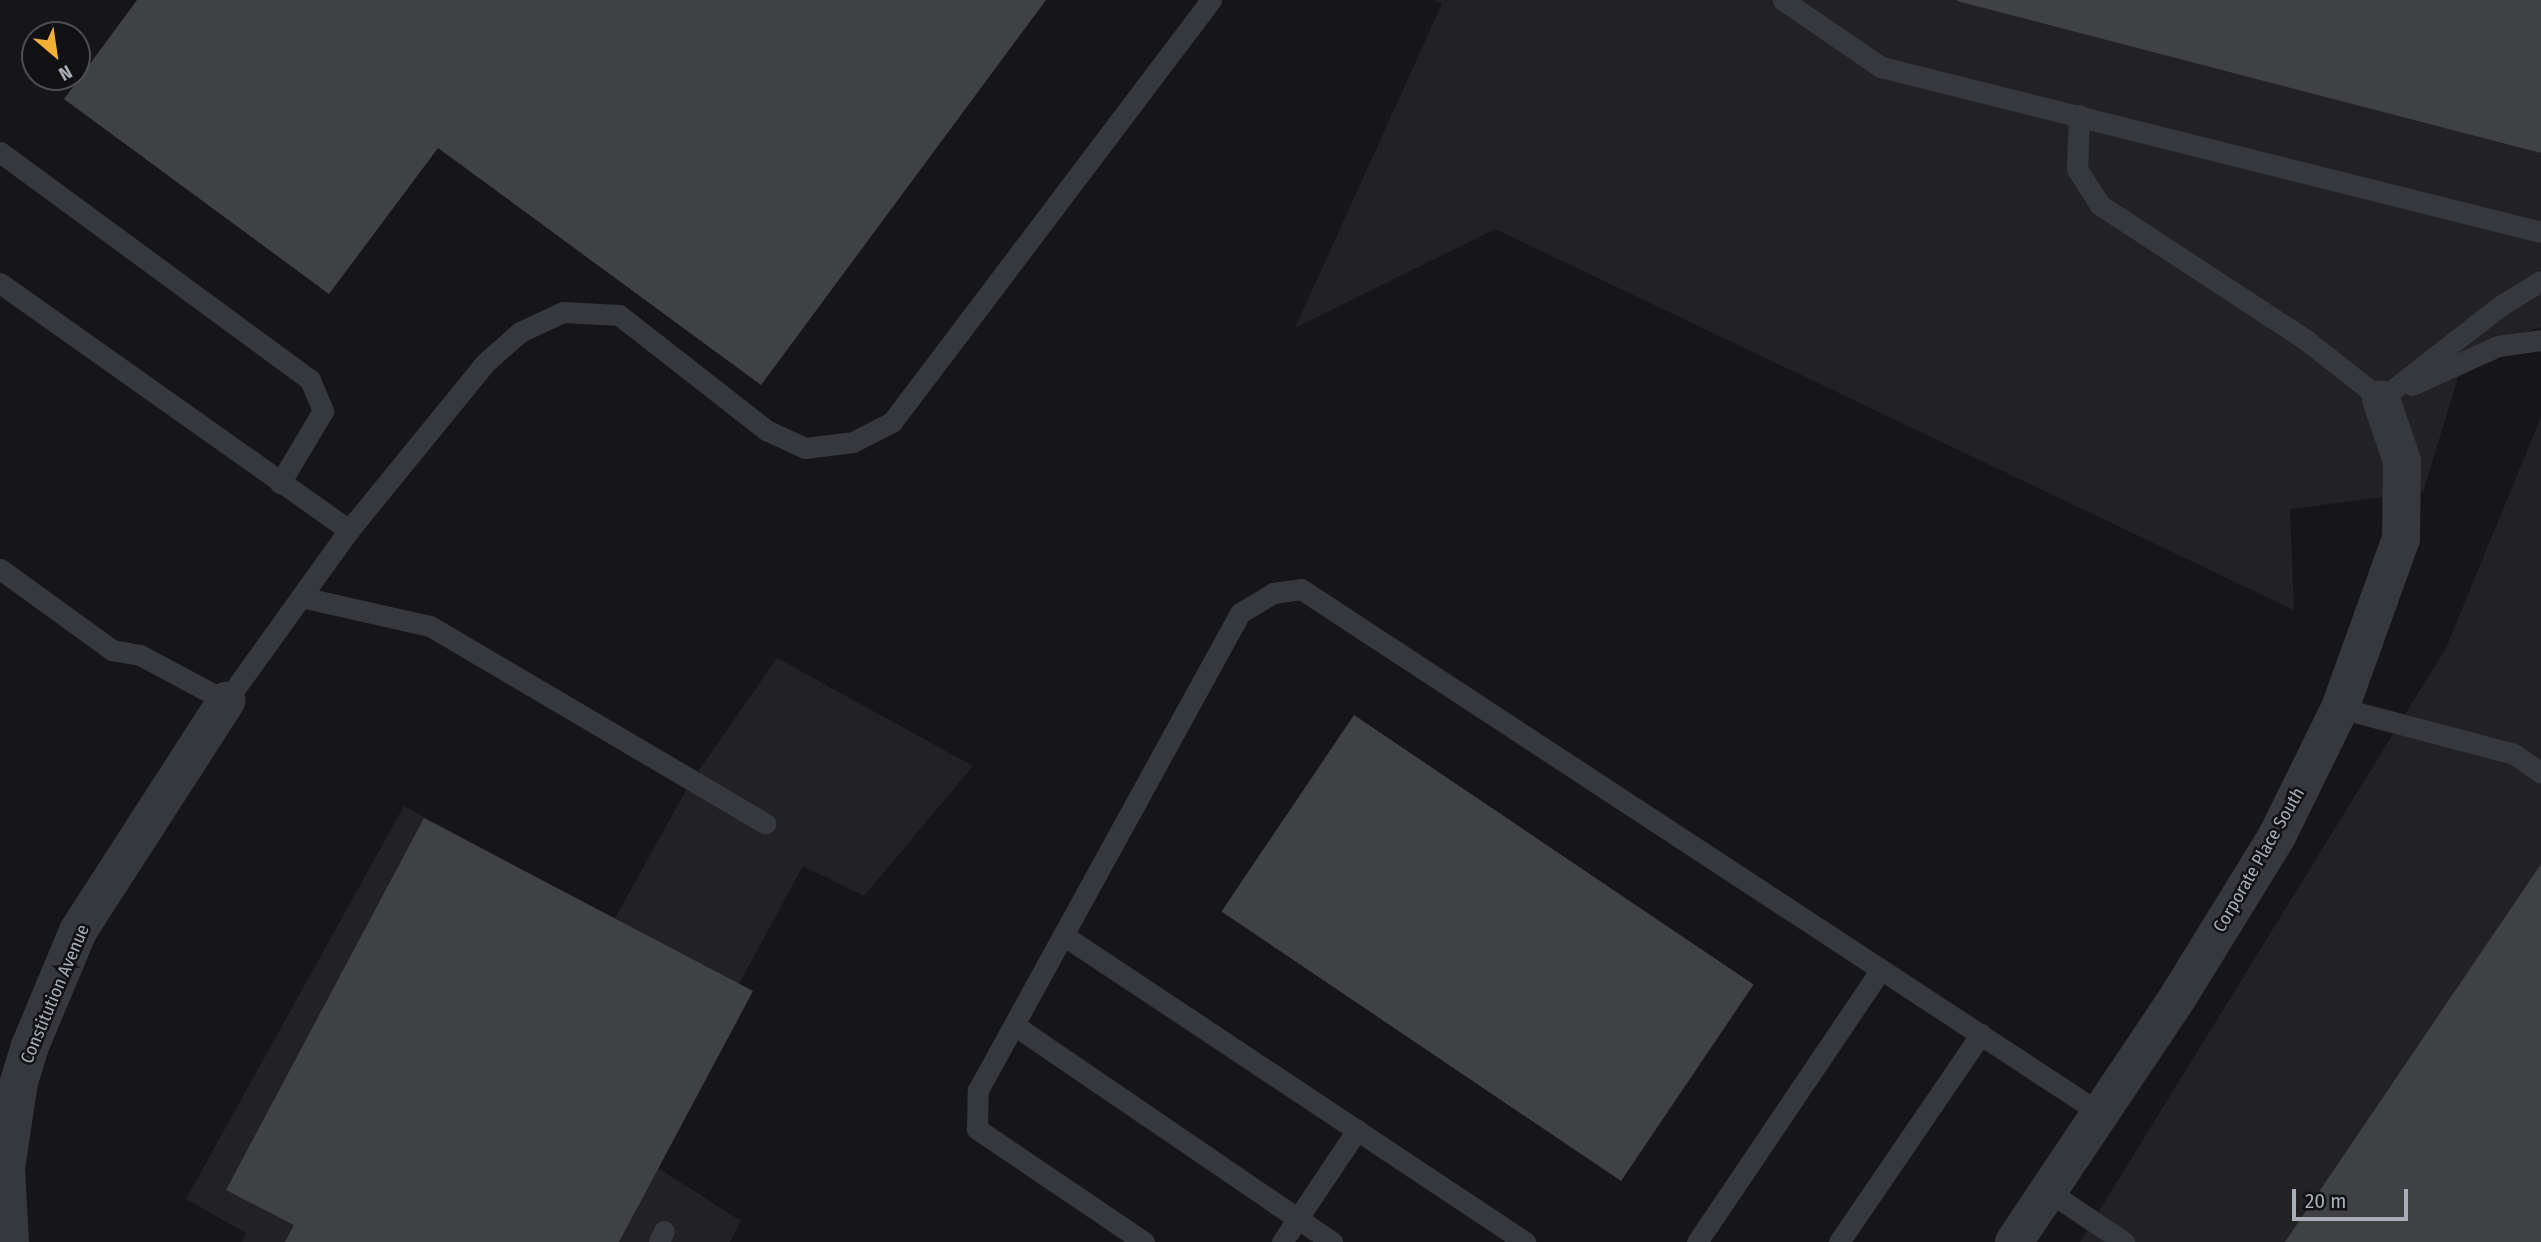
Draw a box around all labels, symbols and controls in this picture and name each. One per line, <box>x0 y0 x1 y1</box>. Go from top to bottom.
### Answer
north arrow <box>21 21 91 91</box>
text: N <box>55 60 76 86</box>
street label: Corporate Place South <box>2209 784 2309 936</box>
street label: Constitution Avenue <box>16 921 94 1067</box>
scale bar <box>2296 1176 2412 1220</box>
text: 20 m <box>2305 1188 2346 1214</box>

